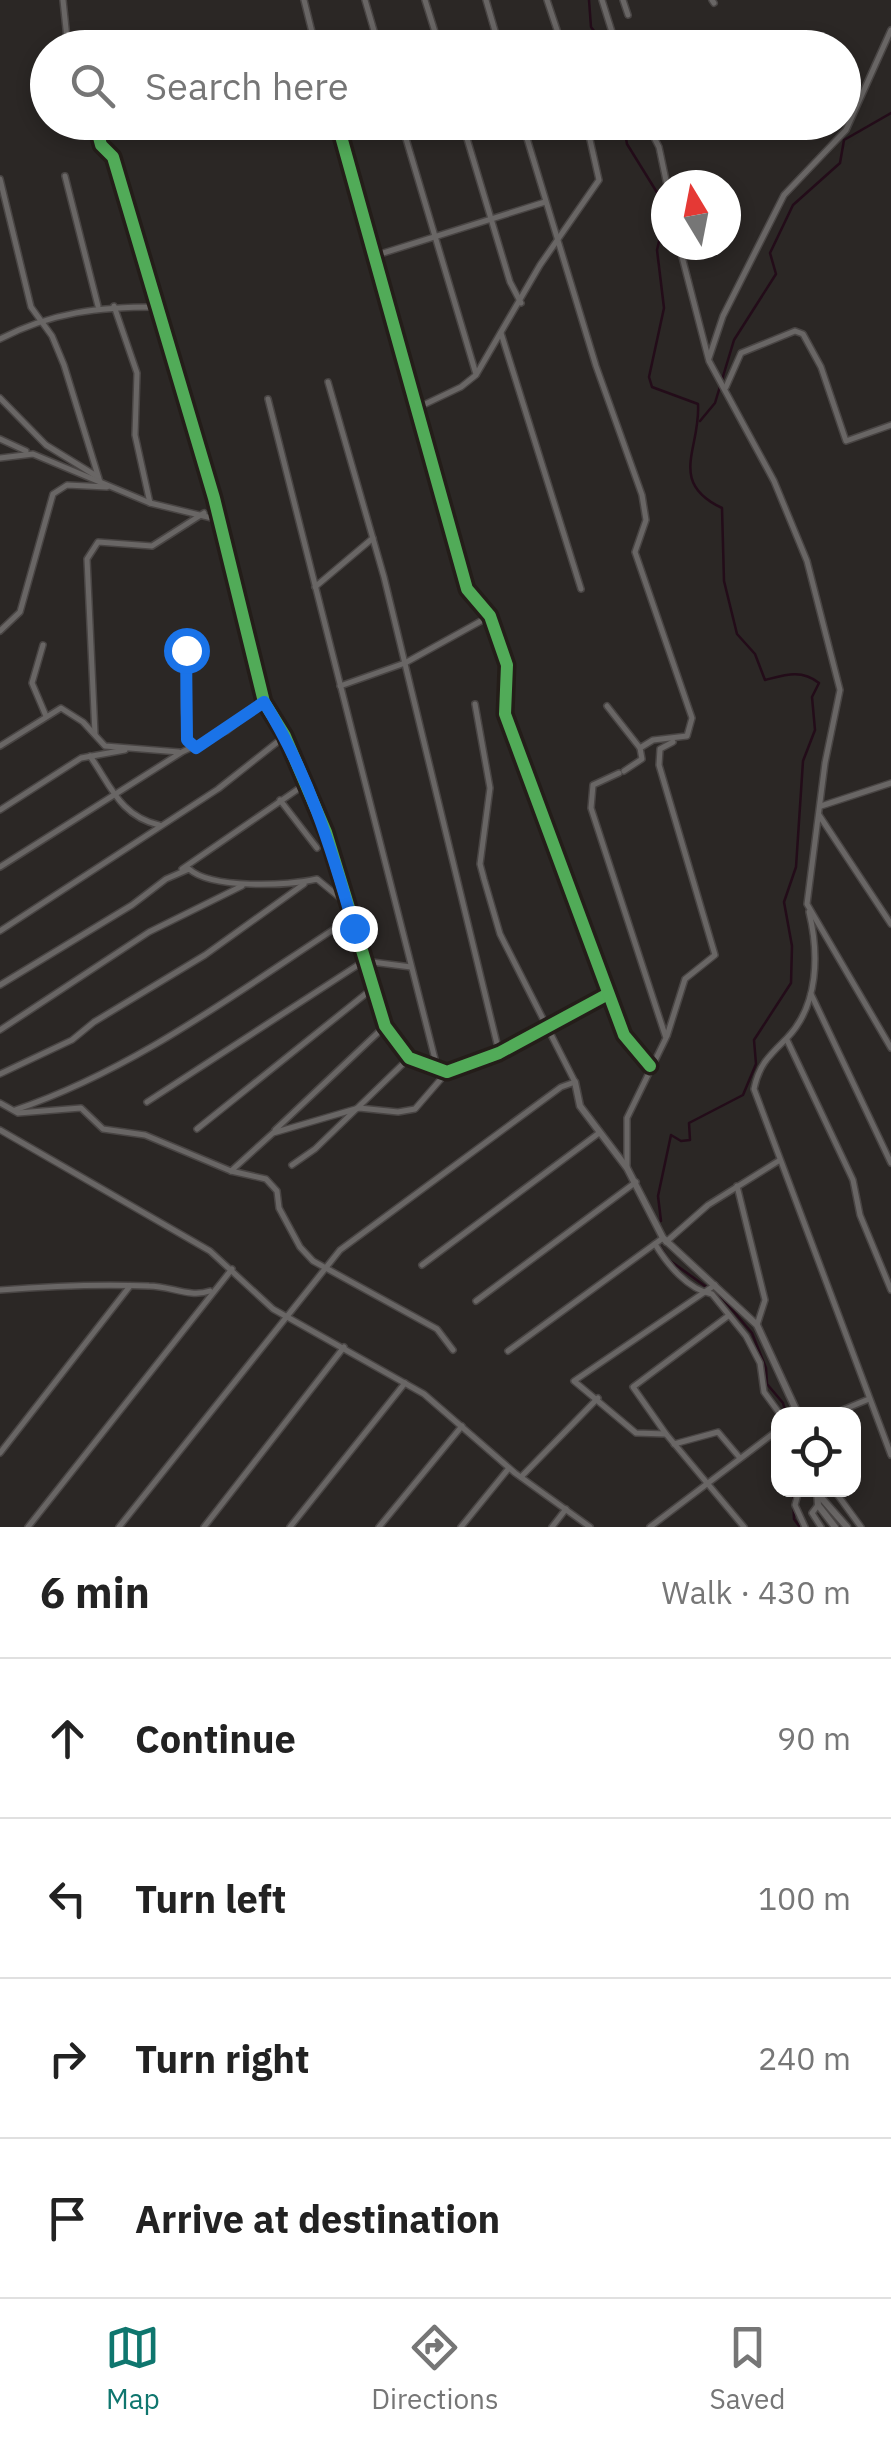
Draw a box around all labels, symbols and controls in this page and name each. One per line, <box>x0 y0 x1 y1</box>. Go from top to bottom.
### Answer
search box <box>30 30 861 140</box>
icon: search <box>65 58 120 113</box>
text: Search here <box>145 61 349 110</box>
north arrow <box>651 170 741 260</box>
route start <box>164 628 210 674</box>
route end <box>332 906 378 952</box>
map controls <box>771 1407 861 1497</box>
button: locate <box>771 1407 861 1497</box>
text: 6 min <box>40 1565 150 1620</box>
text: Walk · 430 m <box>662 1571 851 1613</box>
icon: ahead <box>40 1711 95 1766</box>
text: Continue <box>135 1714 296 1763</box>
text: 90 m <box>777 1717 851 1759</box>
icon: left <box>40 1871 95 1926</box>
text: Turn left <box>135 1874 286 1923</box>
text: 100 m <box>758 1877 851 1919</box>
icon: right <box>40 2031 95 2086</box>
text: Turn right <box>135 2034 310 2083</box>
text: 240 m <box>758 2037 851 2079</box>
icon: arrive <box>40 2191 95 2246</box>
text: Arrive at destination <box>135 2194 500 2243</box>
tab: Map <box>105 2320 160 2417</box>
tab: Directions <box>371 2320 499 2417</box>
tab: Saved <box>709 2320 786 2417</box>

